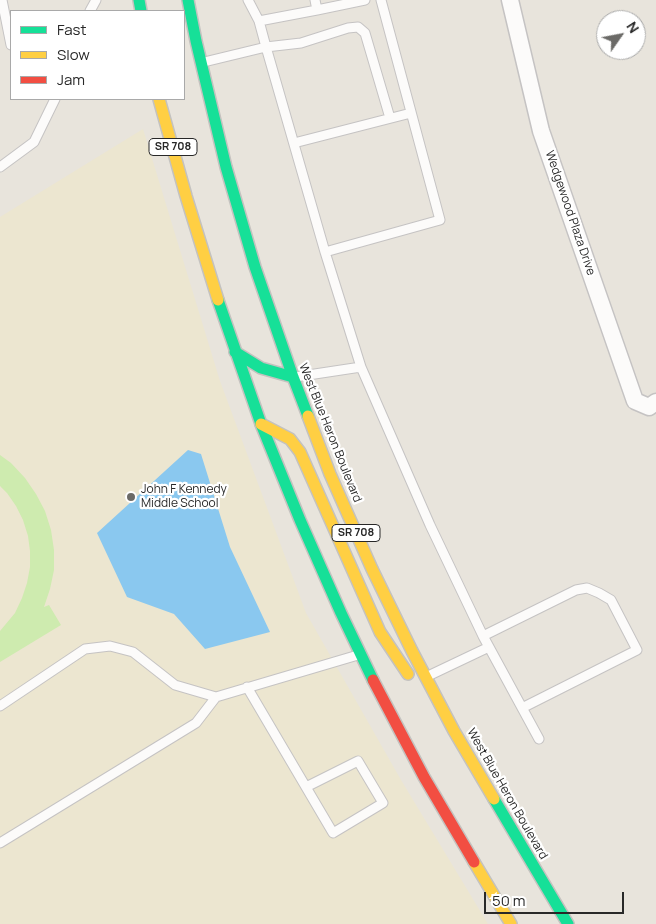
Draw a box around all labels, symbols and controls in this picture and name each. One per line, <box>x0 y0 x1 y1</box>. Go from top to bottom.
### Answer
legend <box>10 10 185 100</box>
north arrow <box>596 10 646 60</box>
text: N <box>622 18 644 36</box>
text: Fast <box>57 19 86 40</box>
text: Slow <box>57 44 90 65</box>
text: Jam <box>57 69 85 90</box>
road number: SR 708 <box>149 138 197 156</box>
street label: Wedgewood Plaza Drive <box>542 149 598 277</box>
street label: West Blue Heron Boulevard <box>295 361 365 505</box>
place label: John F Kennedy Middle School <box>141 483 227 511</box>
marker: John F Kennedy Middle School <box>125 491 137 503</box>
road number: SR 708 <box>332 524 380 542</box>
street label: West Blue Heron Boulevard <box>464 726 550 862</box>
scale bar <box>486 882 626 914</box>
text: 50 m <box>492 890 526 911</box>

